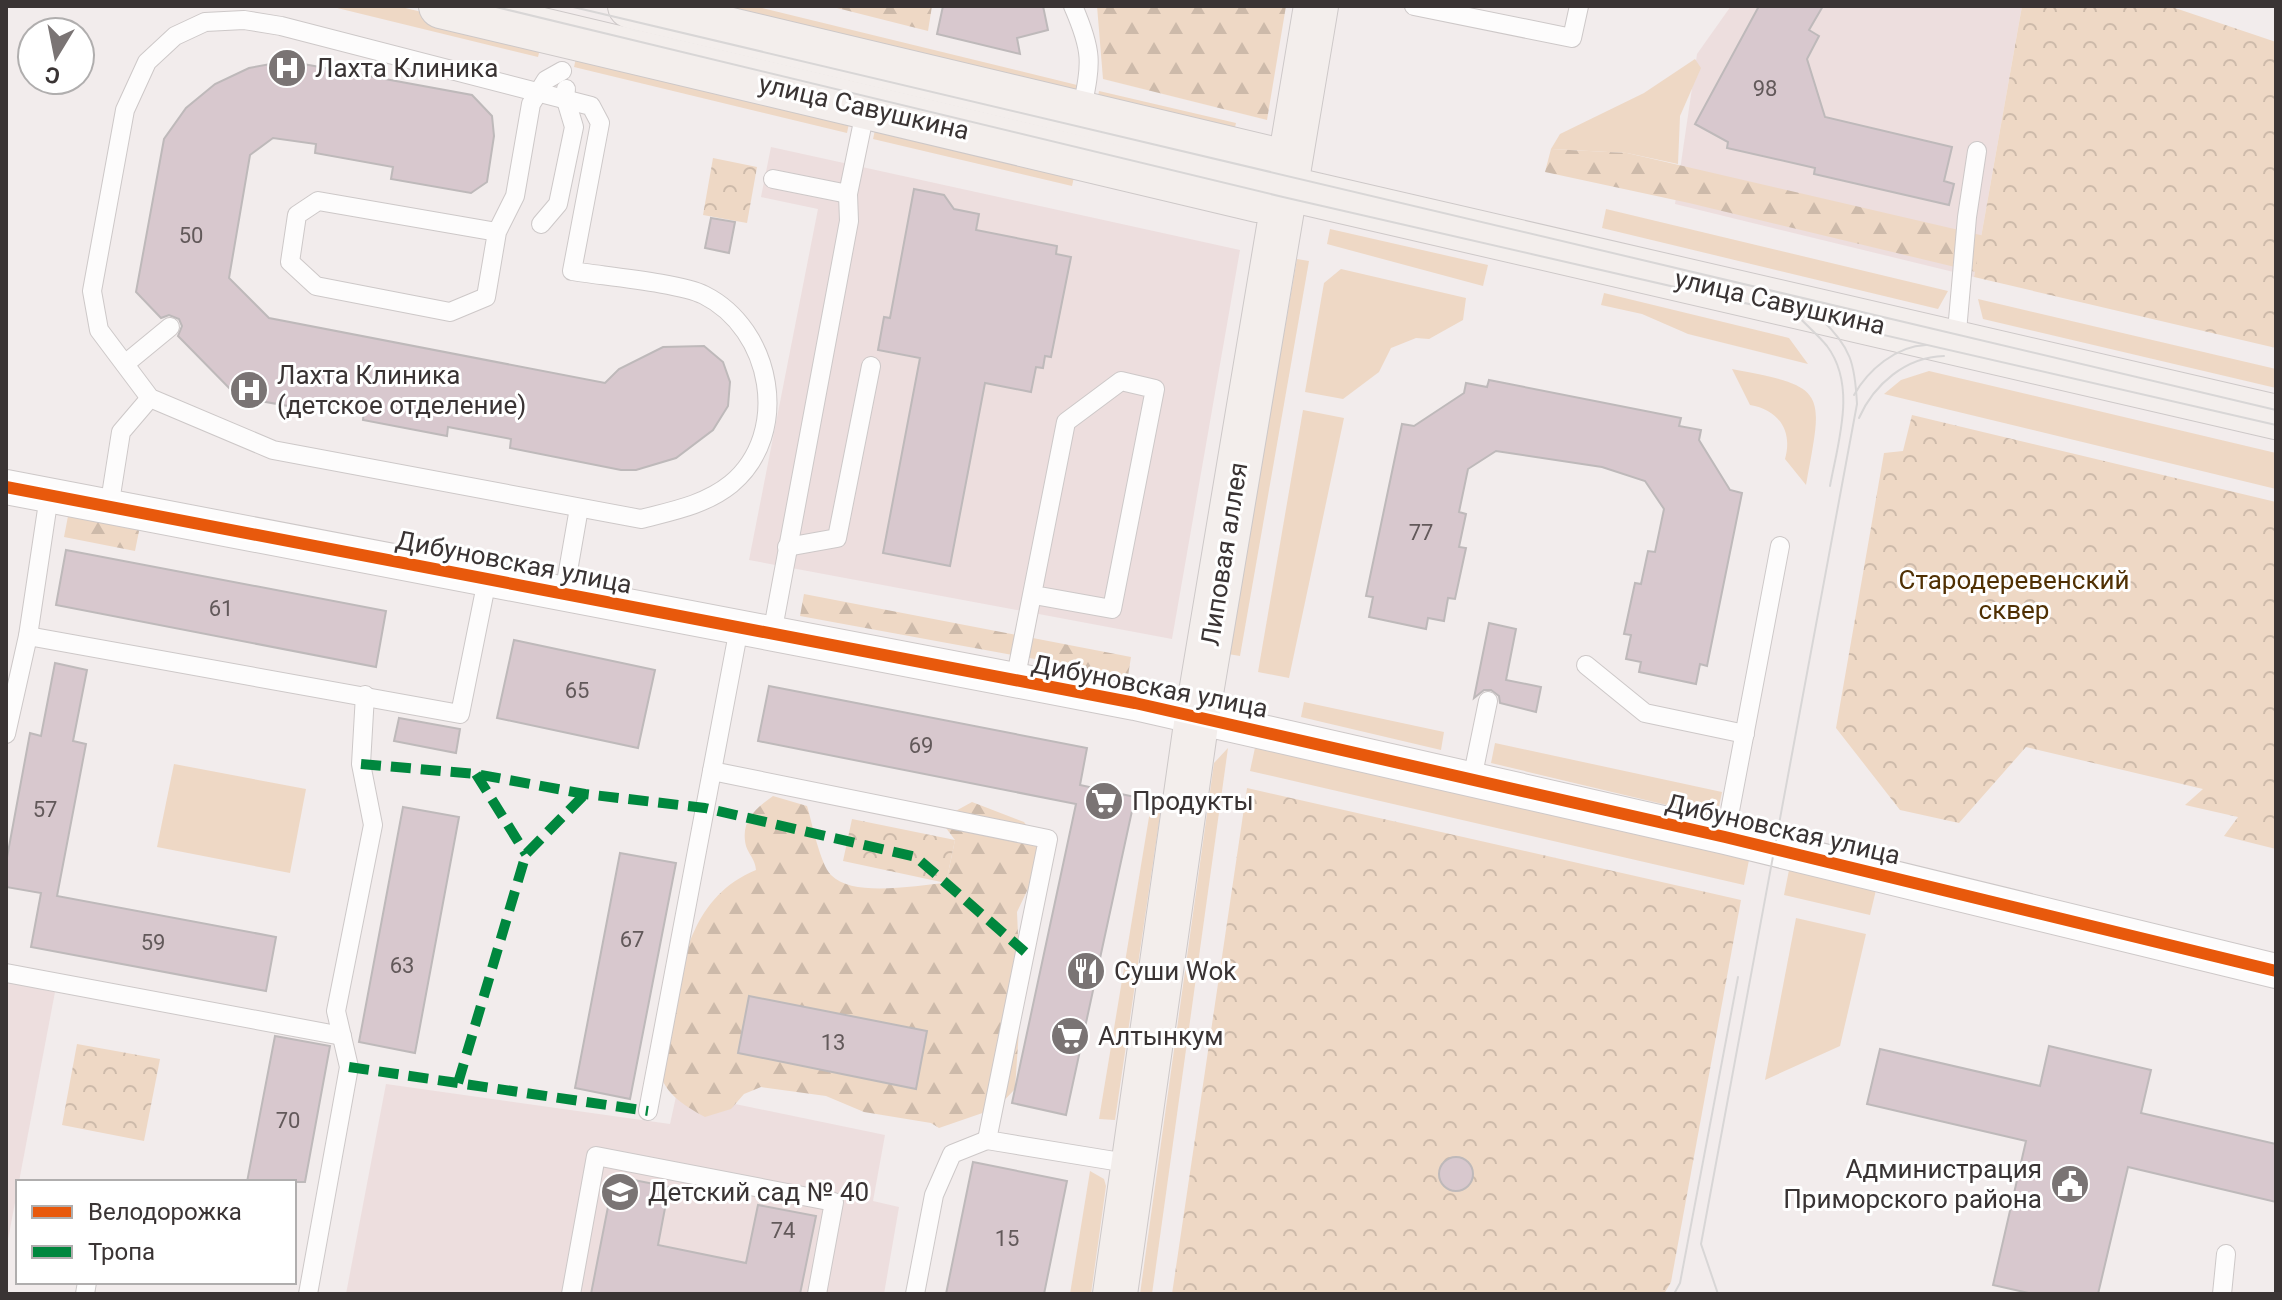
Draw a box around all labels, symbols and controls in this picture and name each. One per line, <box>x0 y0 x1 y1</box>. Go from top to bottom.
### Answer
north arrow <box>16 16 96 96</box>
hospital icon: Лахта Клиника <box>266 47 308 89</box>
place label: Лахта Клиника <box>315 53 498 83</box>
text: С <box>43 62 62 89</box>
street label: улица Савушкина <box>756 68 972 146</box>
house number: 98 <box>1753 76 1777 101</box>
house number: 50 <box>179 223 203 248</box>
street label: улица Савушкина <box>1672 263 1888 341</box>
place label: Лахта Клиника (детское отделение) <box>277 360 526 420</box>
hospital icon: Лахта Клиника (детское отделение) <box>228 369 270 411</box>
street label: Липовая аллея <box>1195 460 1253 648</box>
house number: 77 <box>1409 520 1433 545</box>
street label: Дибуновская улица <box>393 524 635 600</box>
park label: Стародеревенский сквер <box>1898 565 2130 625</box>
house number: 61 <box>209 596 233 621</box>
street label: Дибуновская улица <box>1029 648 1271 724</box>
house number: 65 <box>565 678 589 703</box>
house number: 69 <box>909 733 933 758</box>
supermarket icon: Продукты <box>1083 780 1125 822</box>
place label: Продукты <box>1132 786 1254 816</box>
street label: Дибуновская улица <box>1663 787 1903 871</box>
house number: 57 <box>33 797 57 822</box>
house number: 67 <box>620 927 644 952</box>
house number: 59 <box>141 930 165 955</box>
restaurant icon: Суши Wok <box>1065 950 1107 992</box>
house number: 63 <box>390 953 414 978</box>
place label: Суши Wok <box>1114 956 1237 986</box>
supermarket icon: Алтынкум <box>1049 1015 1091 1057</box>
place label: Алтынкум <box>1098 1021 1224 1051</box>
house number: 13 <box>821 1030 845 1055</box>
house number: 70 <box>276 1108 300 1133</box>
place label: Администрация Приморского района <box>1783 1154 2042 1214</box>
public building icon: Администрация Приморского района <box>2049 1163 2091 1205</box>
school or university icon: Детский сад № 40 <box>599 1171 641 1213</box>
place label: Детский сад № 40 <box>648 1177 869 1207</box>
legend <box>16 1180 296 1284</box>
text: Велодорожка <box>88 1198 242 1226</box>
house number: 74 <box>771 1218 795 1243</box>
house number: 15 <box>995 1226 1019 1251</box>
text: Тропа <box>88 1238 155 1266</box>

